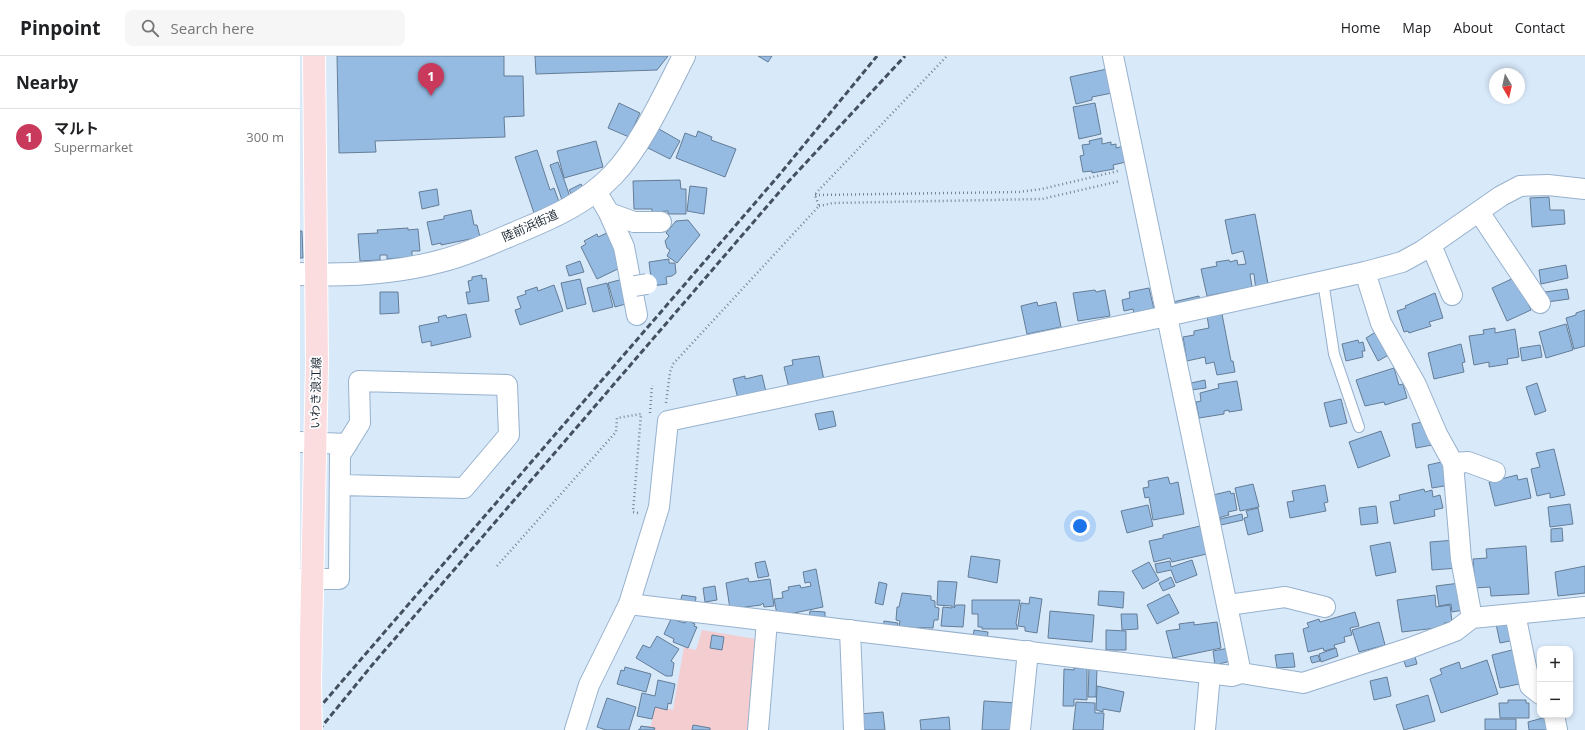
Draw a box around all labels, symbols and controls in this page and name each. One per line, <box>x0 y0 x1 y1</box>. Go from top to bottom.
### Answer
search box <box>125 10 405 46</box>
text: Pinpoint <box>20 15 101 41</box>
icon: search <box>139 17 161 39</box>
text: Search here <box>171 18 254 38</box>
text: Home <box>1341 18 1380 37</box>
text: Map <box>1402 18 1431 37</box>
text: About <box>1453 18 1493 37</box>
text: Contact <box>1515 18 1565 37</box>
pin: 1 <box>418 63 444 96</box>
north arrow <box>1489 68 1525 104</box>
text: Nearby <box>16 71 78 94</box>
text: マルト <box>54 118 99 138</box>
text: 1 <box>25 128 33 146</box>
text: 300 m <box>246 128 284 146</box>
text: Supermarket <box>54 138 133 156</box>
street label: 陸前浜街道 <box>499 206 561 246</box>
street label: いわき浪江線 <box>306 357 325 429</box>
your location <box>1070 516 1090 536</box>
map controls <box>1537 646 1573 718</box>
button: + <box>1537 646 1573 682</box>
button: − <box>1537 682 1573 718</box>

